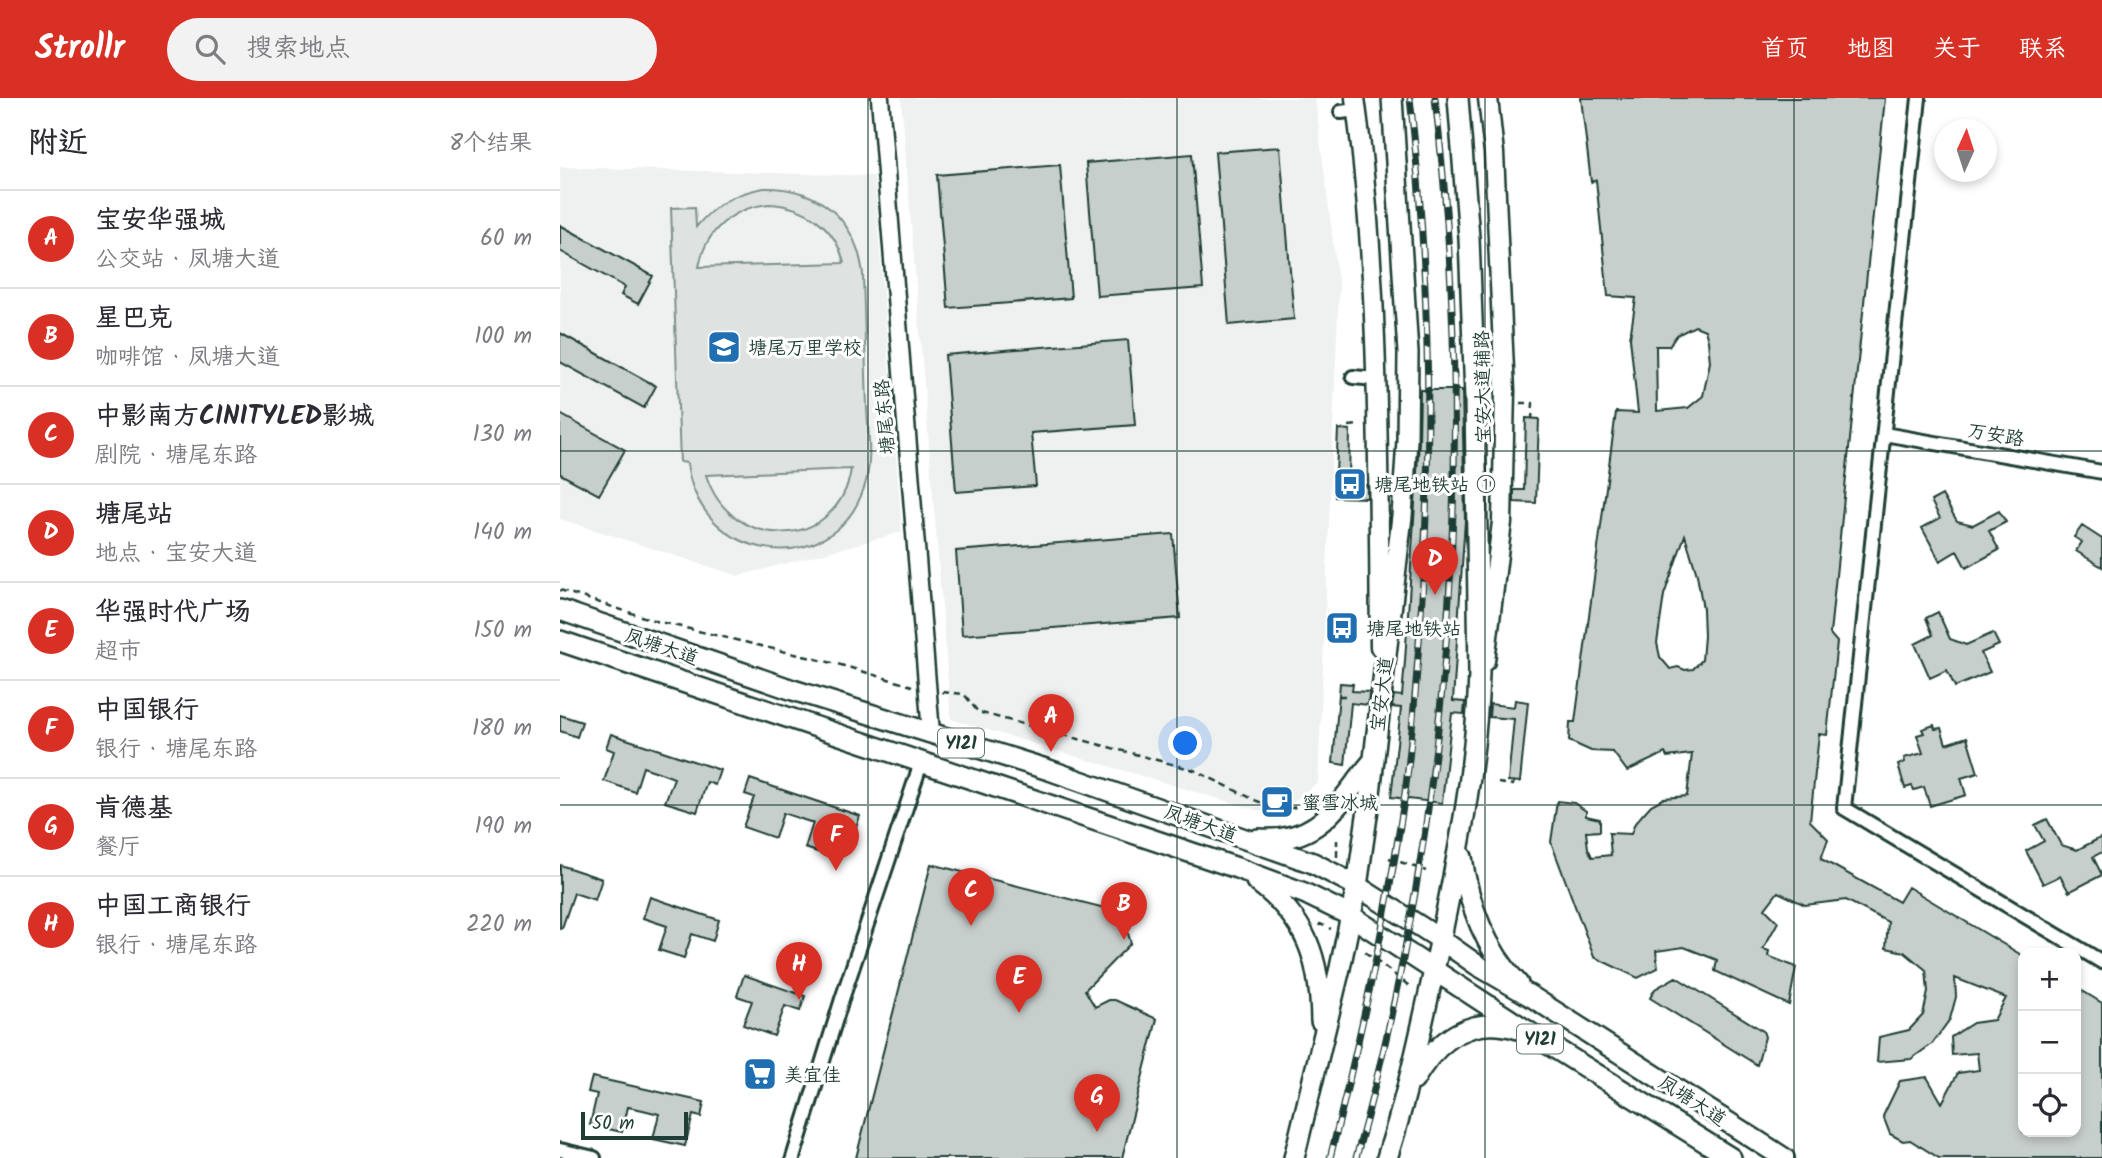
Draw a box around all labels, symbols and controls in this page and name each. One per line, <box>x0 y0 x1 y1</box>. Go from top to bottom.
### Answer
search box <box>167 18 657 81</box>
text: Strollr <box>35 23 125 76</box>
text: 搜索地点 <box>247 28 351 70</box>
icon: search <box>191 30 229 68</box>
text: 首页 <box>1761 30 1809 69</box>
text: 地图 <box>1847 30 1895 69</box>
text: 关于 <box>1933 30 1981 69</box>
text: 联系 <box>2019 30 2067 69</box>
north arrow <box>1934 119 1997 182</box>
text: 附近 <box>28 120 88 168</box>
text: 8个结果 <box>449 126 532 162</box>
text: 宝安华强城 <box>95 200 225 242</box>
text: A <box>44 221 58 257</box>
text: 60 m <box>480 221 532 257</box>
text: 公交站 · 凤塘大道 <box>95 242 280 278</box>
text: 星巴克 <box>95 298 173 340</box>
text: B <box>44 319 58 355</box>
text: 100 m <box>474 319 532 355</box>
school or university icon: 塘尾万里学校 <box>705 328 743 366</box>
street label: 宝安大道辅路 <box>1468 330 1500 444</box>
place label: 塘尾万里学校 <box>748 334 862 364</box>
text: 咖啡馆 · 凤塘大道 <box>95 340 280 376</box>
street label: 塘尾东路 <box>868 378 904 456</box>
text: 中影南方CINITYLED影城 <box>95 396 374 438</box>
street label: 万安路 <box>1965 416 2026 456</box>
text: C <box>44 417 58 453</box>
text: 130 m <box>473 417 532 453</box>
text: 剧院 · 塘尾东路 <box>95 438 257 474</box>
bus stop icon: 塘尾地铁站 ① <box>1331 465 1369 503</box>
place label: 塘尾地铁站 ① <box>1374 471 1496 501</box>
text: 塘尾站 <box>95 494 173 536</box>
text: D <box>43 515 59 551</box>
text: 140 m <box>473 515 532 551</box>
text: 地点 · 宝安大道 <box>95 536 257 572</box>
pin: D <box>1412 537 1458 595</box>
text: 华强时代广场 <box>95 592 251 634</box>
bus stop icon: 塘尾地铁站 <box>1323 609 1361 647</box>
text: E <box>45 613 57 649</box>
text: 150 m <box>473 613 532 649</box>
place label: 塘尾地铁站 <box>1366 615 1461 645</box>
street label: 凤塘大道 <box>621 621 702 674</box>
text: 超市 <box>95 634 141 670</box>
street label: 宝安大道 <box>1363 655 1403 734</box>
text: 中国银行 <box>95 690 199 732</box>
pin: A <box>1028 694 1074 752</box>
text: F <box>45 711 57 747</box>
text: 180 m <box>472 711 532 747</box>
your location <box>1168 726 1202 760</box>
road number: Y121 <box>938 728 984 758</box>
text: 银行 · 塘尾东路 <box>95 732 257 768</box>
cafe icon: 蜜雪冰城 <box>1258 783 1296 821</box>
text: 肯德基 <box>95 788 173 830</box>
place label: 蜜雪冰城 <box>1302 789 1378 819</box>
street label: 凤塘大道 <box>1159 798 1241 852</box>
text: G <box>44 809 58 845</box>
text: 190 m <box>475 809 532 845</box>
pin: F <box>813 813 859 871</box>
text: 餐厅 <box>95 830 141 866</box>
pin: C <box>948 868 994 926</box>
pin: B <box>1101 882 1147 940</box>
text: 中国工商银行 <box>95 886 251 928</box>
text: H <box>44 907 58 943</box>
text: 220 m <box>466 907 532 943</box>
text: 银行 · 塘尾东路 <box>95 928 257 964</box>
pin: H <box>776 942 822 1000</box>
map controls <box>2018 948 2081 1137</box>
button: + <box>2018 948 2081 1011</box>
pin: E <box>996 955 1042 1013</box>
button: − <box>2018 1011 2081 1074</box>
road number: Y121 <box>1517 1024 1563 1054</box>
supermarket icon: 美宜佳 <box>741 1055 779 1093</box>
place label: 美宜佳 <box>784 1061 841 1091</box>
street label: 凤塘大道 <box>1652 1068 1732 1135</box>
pin: G <box>1074 1074 1120 1132</box>
button: locate <box>2018 1074 2081 1137</box>
scale bar <box>581 1109 688 1141</box>
text: 50 m <box>592 1109 634 1139</box>

